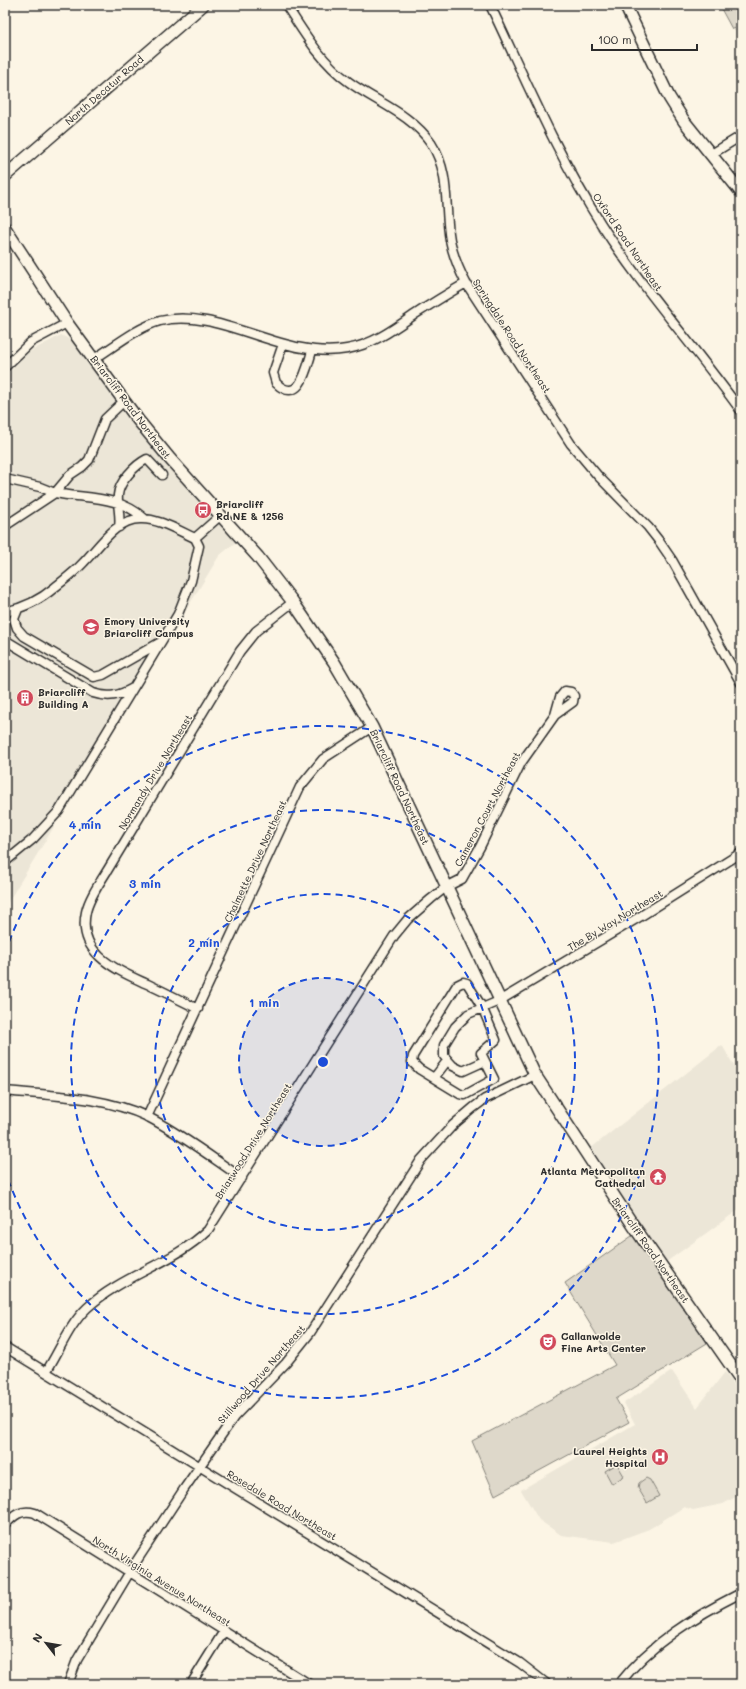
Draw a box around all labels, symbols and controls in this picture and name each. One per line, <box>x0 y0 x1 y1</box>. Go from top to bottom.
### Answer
scale bar <box>592 26 697 52</box>
text: 100 m <box>598 31 632 47</box>
street label: North Decatur Road <box>62 52 146 128</box>
street label: Oxford Road Northeast <box>590 190 666 294</box>
street label: Springdale Road Northeast <box>470 276 554 396</box>
street label: Briarcliff Road Northeast <box>87 352 175 462</box>
place label: Briarcliff Rd NE & 1256 <box>216 497 283 523</box>
bus stop icon: Briarcliff Rd NE & 1256 <box>193 500 213 520</box>
place label: Emory University Briarcliff Campus <box>104 614 193 640</box>
school or university icon: Emory University Briarcliff Campus <box>81 617 101 637</box>
place label: Briarcliff Building A <box>38 685 89 711</box>
building icon: Briarcliff Building A <box>15 688 35 708</box>
street label: Normandy Drive Northeast <box>115 712 195 832</box>
street label: Briarcliff Road Northeast <box>367 727 433 847</box>
street label: Cameron Court Northeast <box>451 749 523 869</box>
street label: Chalmette Drive Northeast <box>220 798 290 924</box>
text: 4 min <box>69 816 101 832</box>
text: 3 min <box>129 875 161 891</box>
street label: The By Way Northeast <box>565 886 665 954</box>
text: 2 min <box>188 934 220 950</box>
text: 1 min <box>249 994 279 1010</box>
centre of rings <box>316 1055 330 1069</box>
street label: Briarwood Drive Northeast <box>211 1080 295 1202</box>
place label: Atlanta Metropolitan Cathedral <box>540 1164 645 1190</box>
temple icon: Atlanta Metropolitan Cathedral <box>648 1167 668 1187</box>
street label: Briarcliff Road Northeast <box>609 1194 693 1306</box>
street label: Stillwood Drive Northeast <box>214 1322 308 1426</box>
place label: Callanwolde Fine Arts Center <box>561 1329 646 1355</box>
theatre icon: Callanwolde Fine Arts Center <box>538 1332 558 1352</box>
place label: Laurel Heights Hospital <box>573 1444 647 1470</box>
hospital icon: Laurel Heights Hospital <box>650 1447 670 1467</box>
street label: Rosedale Road Northeast <box>224 1467 340 1543</box>
street label: North Virginia Avenue Northeast <box>90 1532 234 1630</box>
north arrow <box>26 1623 66 1663</box>
text: N <box>28 1630 46 1645</box>

